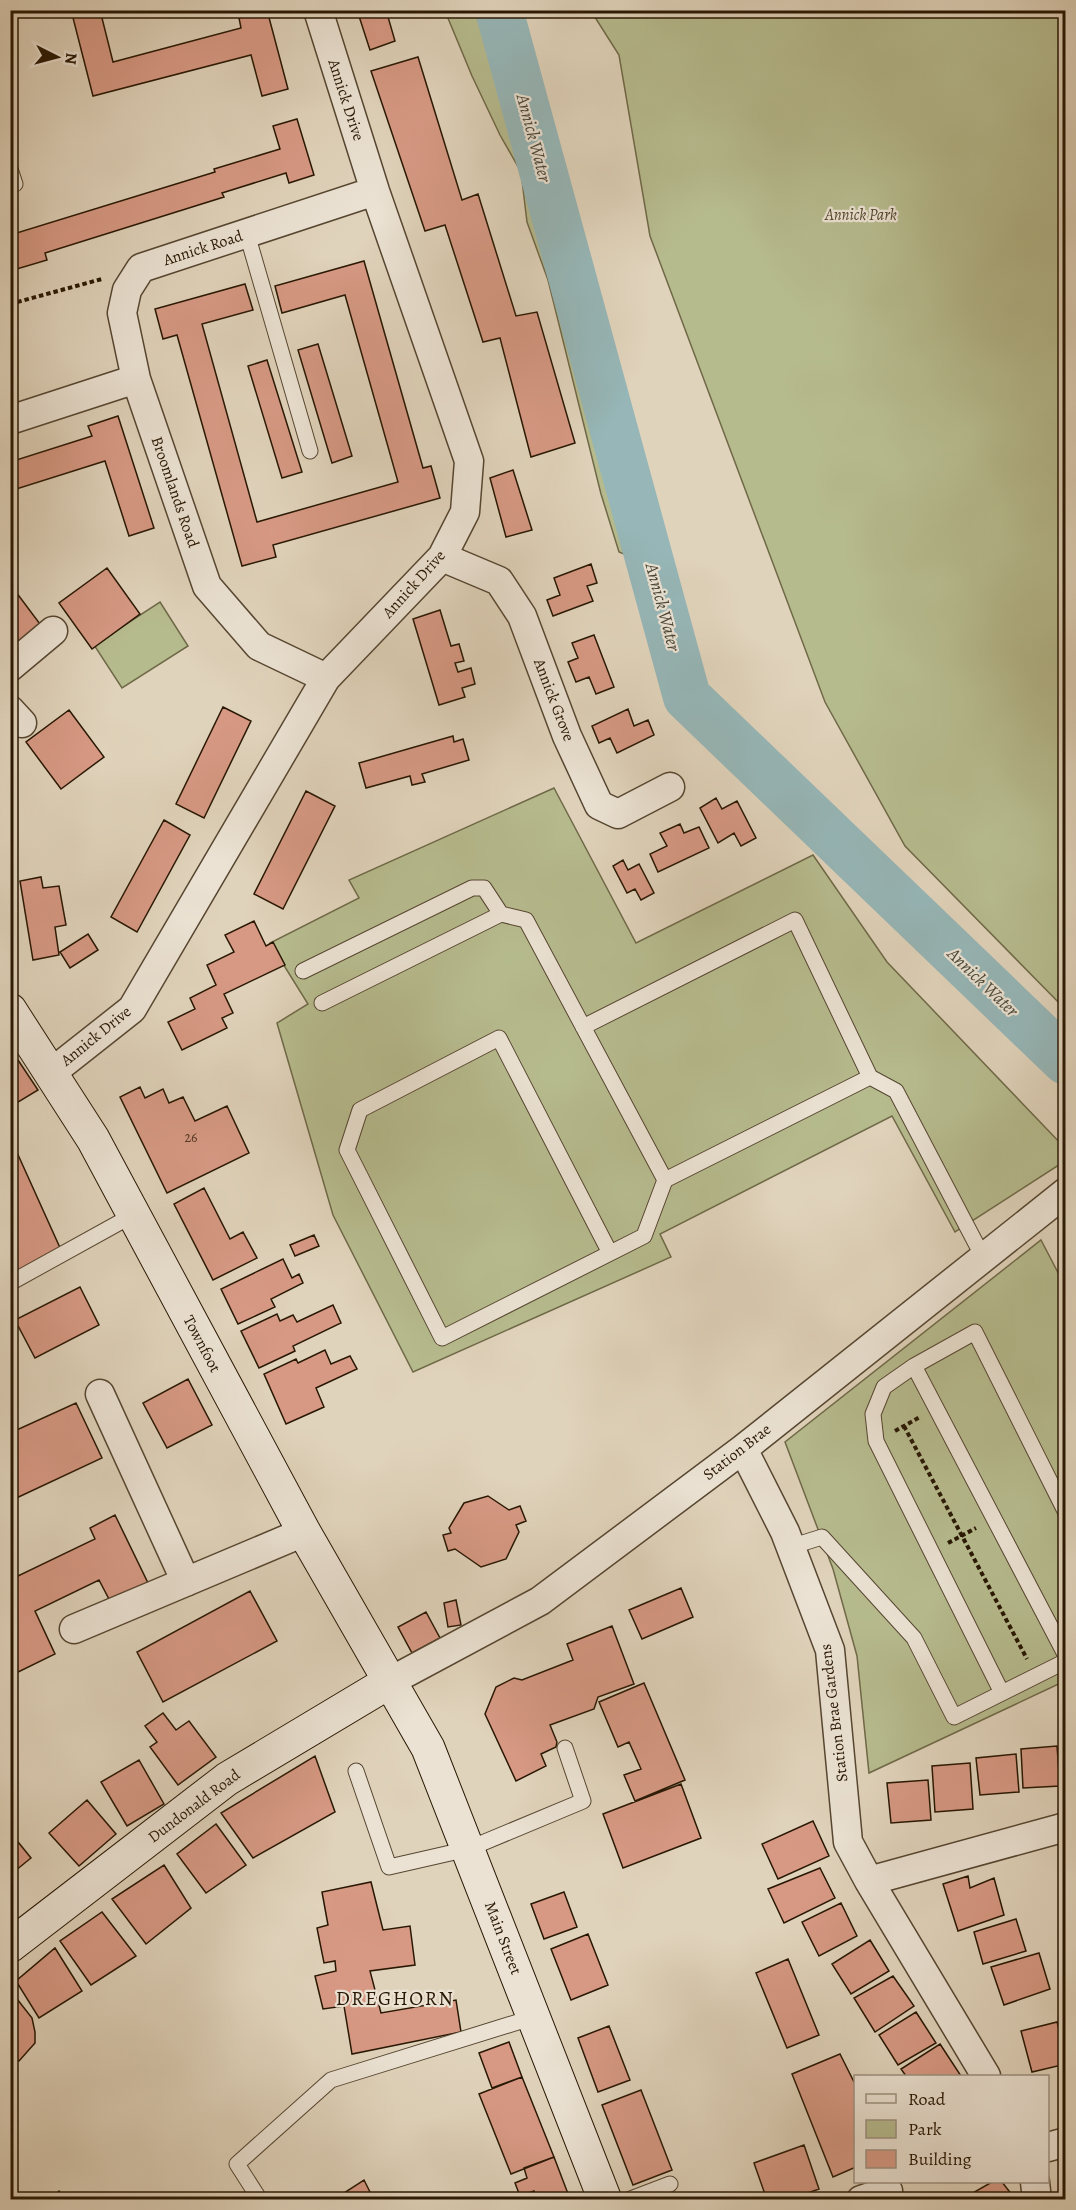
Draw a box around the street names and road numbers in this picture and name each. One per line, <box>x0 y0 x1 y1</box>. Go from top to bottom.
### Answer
street label: Annick Drive <box>322 55 370 144</box>
street label: Annick Road <box>160 225 246 271</box>
street label: Broomlands Road <box>146 433 204 551</box>
street label: Annick Drive <box>377 545 451 624</box>
street label: Annick Grove <box>528 654 580 745</box>
street label: Annick Drive <box>55 1001 136 1072</box>
street label: Townfoot <box>178 1312 226 1376</box>
street label: Station Brae <box>698 1418 776 1486</box>
street label: Station Brae Gardens <box>815 1643 853 1783</box>
street label: Dundonald Road <box>143 1764 245 1848</box>
street label: Main Street <box>479 1898 527 1978</box>

